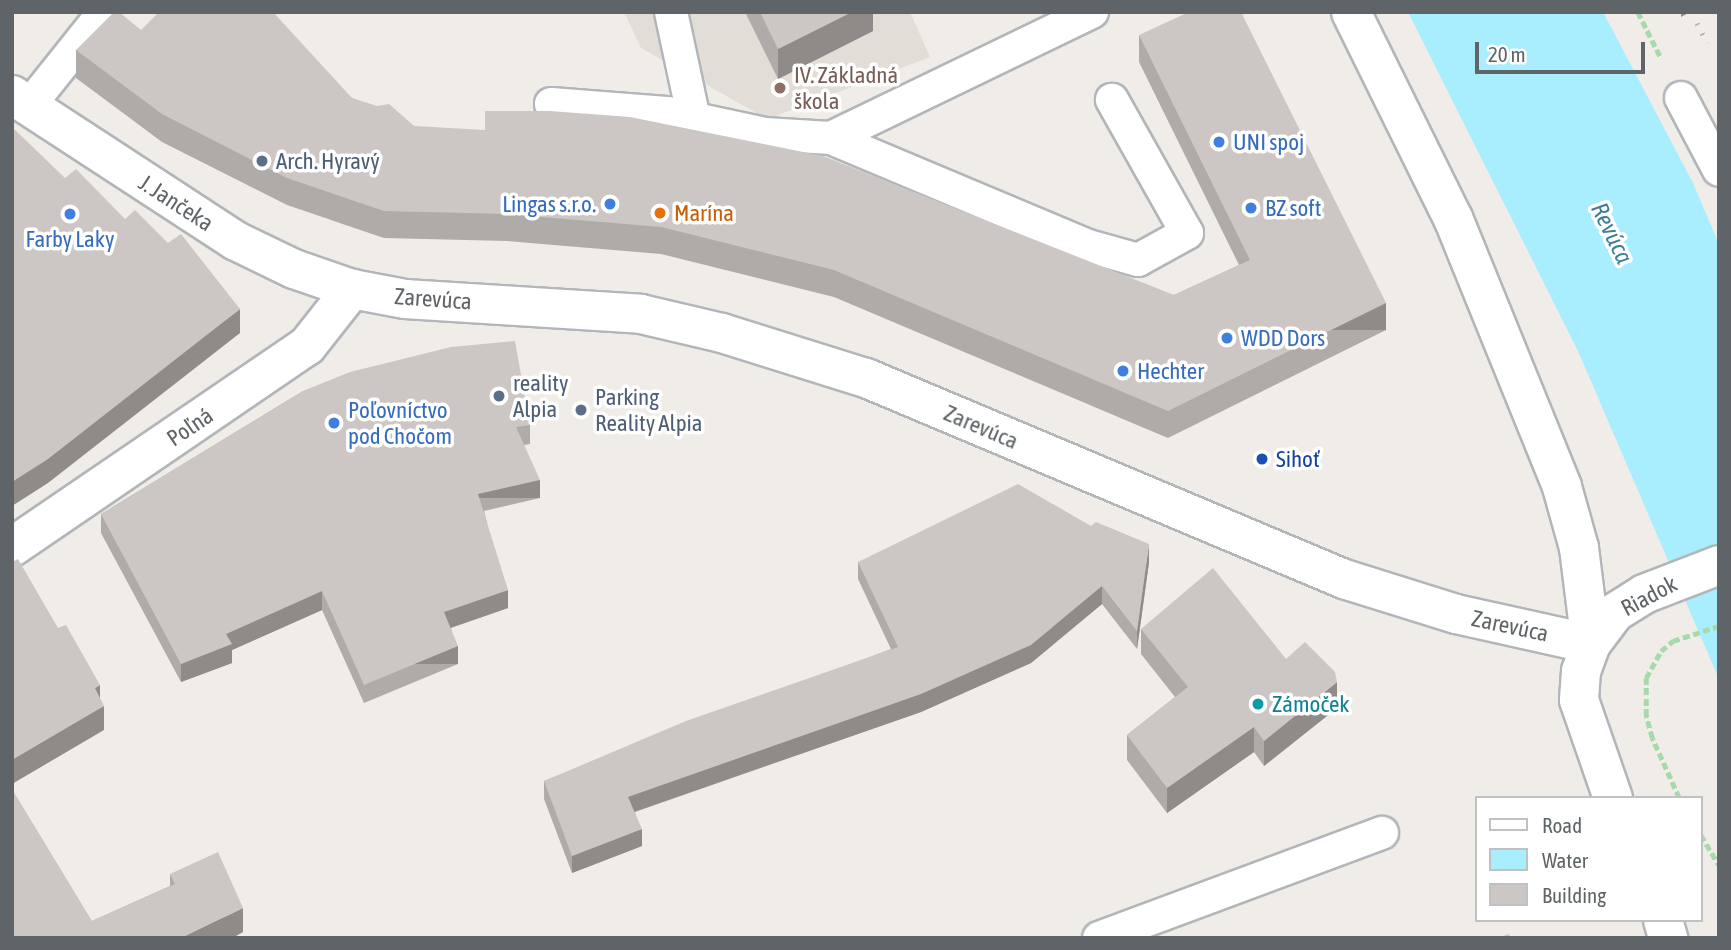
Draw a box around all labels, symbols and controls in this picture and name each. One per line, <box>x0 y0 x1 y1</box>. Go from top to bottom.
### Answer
scale bar <box>1479 28 1649 72</box>
text: 20 m <box>1488 42 1526 66</box>
place label: IV. Základná škola <box>794 61 898 115</box>
marker: IV. Základná škola <box>772 80 788 96</box>
place label: UNI spoj <box>1233 128 1304 156</box>
marker: UNI spoj <box>1211 134 1227 150</box>
place label: Arch. Hyravý <box>276 147 380 175</box>
marker: Arch. Hyravý <box>254 153 270 169</box>
street label: J. Jančeka <box>134 169 218 237</box>
place label: Lingas s.r.o. <box>502 190 596 218</box>
place label: BZ soft <box>1265 194 1321 222</box>
marker: Lingas s.r.o. <box>602 196 618 212</box>
water label: Revúca <box>1585 198 1639 268</box>
place label: Marína <box>674 199 734 227</box>
marker: BZ soft <box>1243 200 1259 216</box>
marker: Marína <box>652 205 668 221</box>
marker: Farby Laky <box>62 206 78 222</box>
place label: Farby Laky <box>26 225 114 253</box>
street label: Zarevúca <box>393 283 473 315</box>
place label: WDD Dors <box>1241 324 1325 352</box>
marker: WDD Dors <box>1219 330 1235 346</box>
place label: Hechter <box>1137 357 1204 385</box>
marker: Hechter <box>1115 363 1131 379</box>
place label: reality Alpia <box>513 369 568 423</box>
place label: Parking Reality Alpia <box>595 383 703 437</box>
marker: reality Alpia <box>491 388 507 404</box>
place label: Poľovníctvo pod Chočom <box>348 396 452 450</box>
street label: Zarevúca <box>940 399 1022 455</box>
street label: Poľná <box>162 402 218 452</box>
marker: Parking Reality Alpia <box>573 402 589 418</box>
marker: Poľovníctvo pod Chočom <box>326 415 342 431</box>
place label: Sihoť <box>1276 445 1320 473</box>
marker: Sihoť <box>1254 451 1270 467</box>
street label: Riadok <box>1616 570 1682 622</box>
street label: Zarevúca <box>1469 604 1551 648</box>
place label: Zámoček <box>1272 690 1349 718</box>
marker: Zámoček <box>1250 696 1266 712</box>
legend <box>1476 796 1703 922</box>
text: Road <box>1542 813 1582 837</box>
text: Water <box>1542 848 1588 872</box>
text: Building <box>1542 883 1606 907</box>

